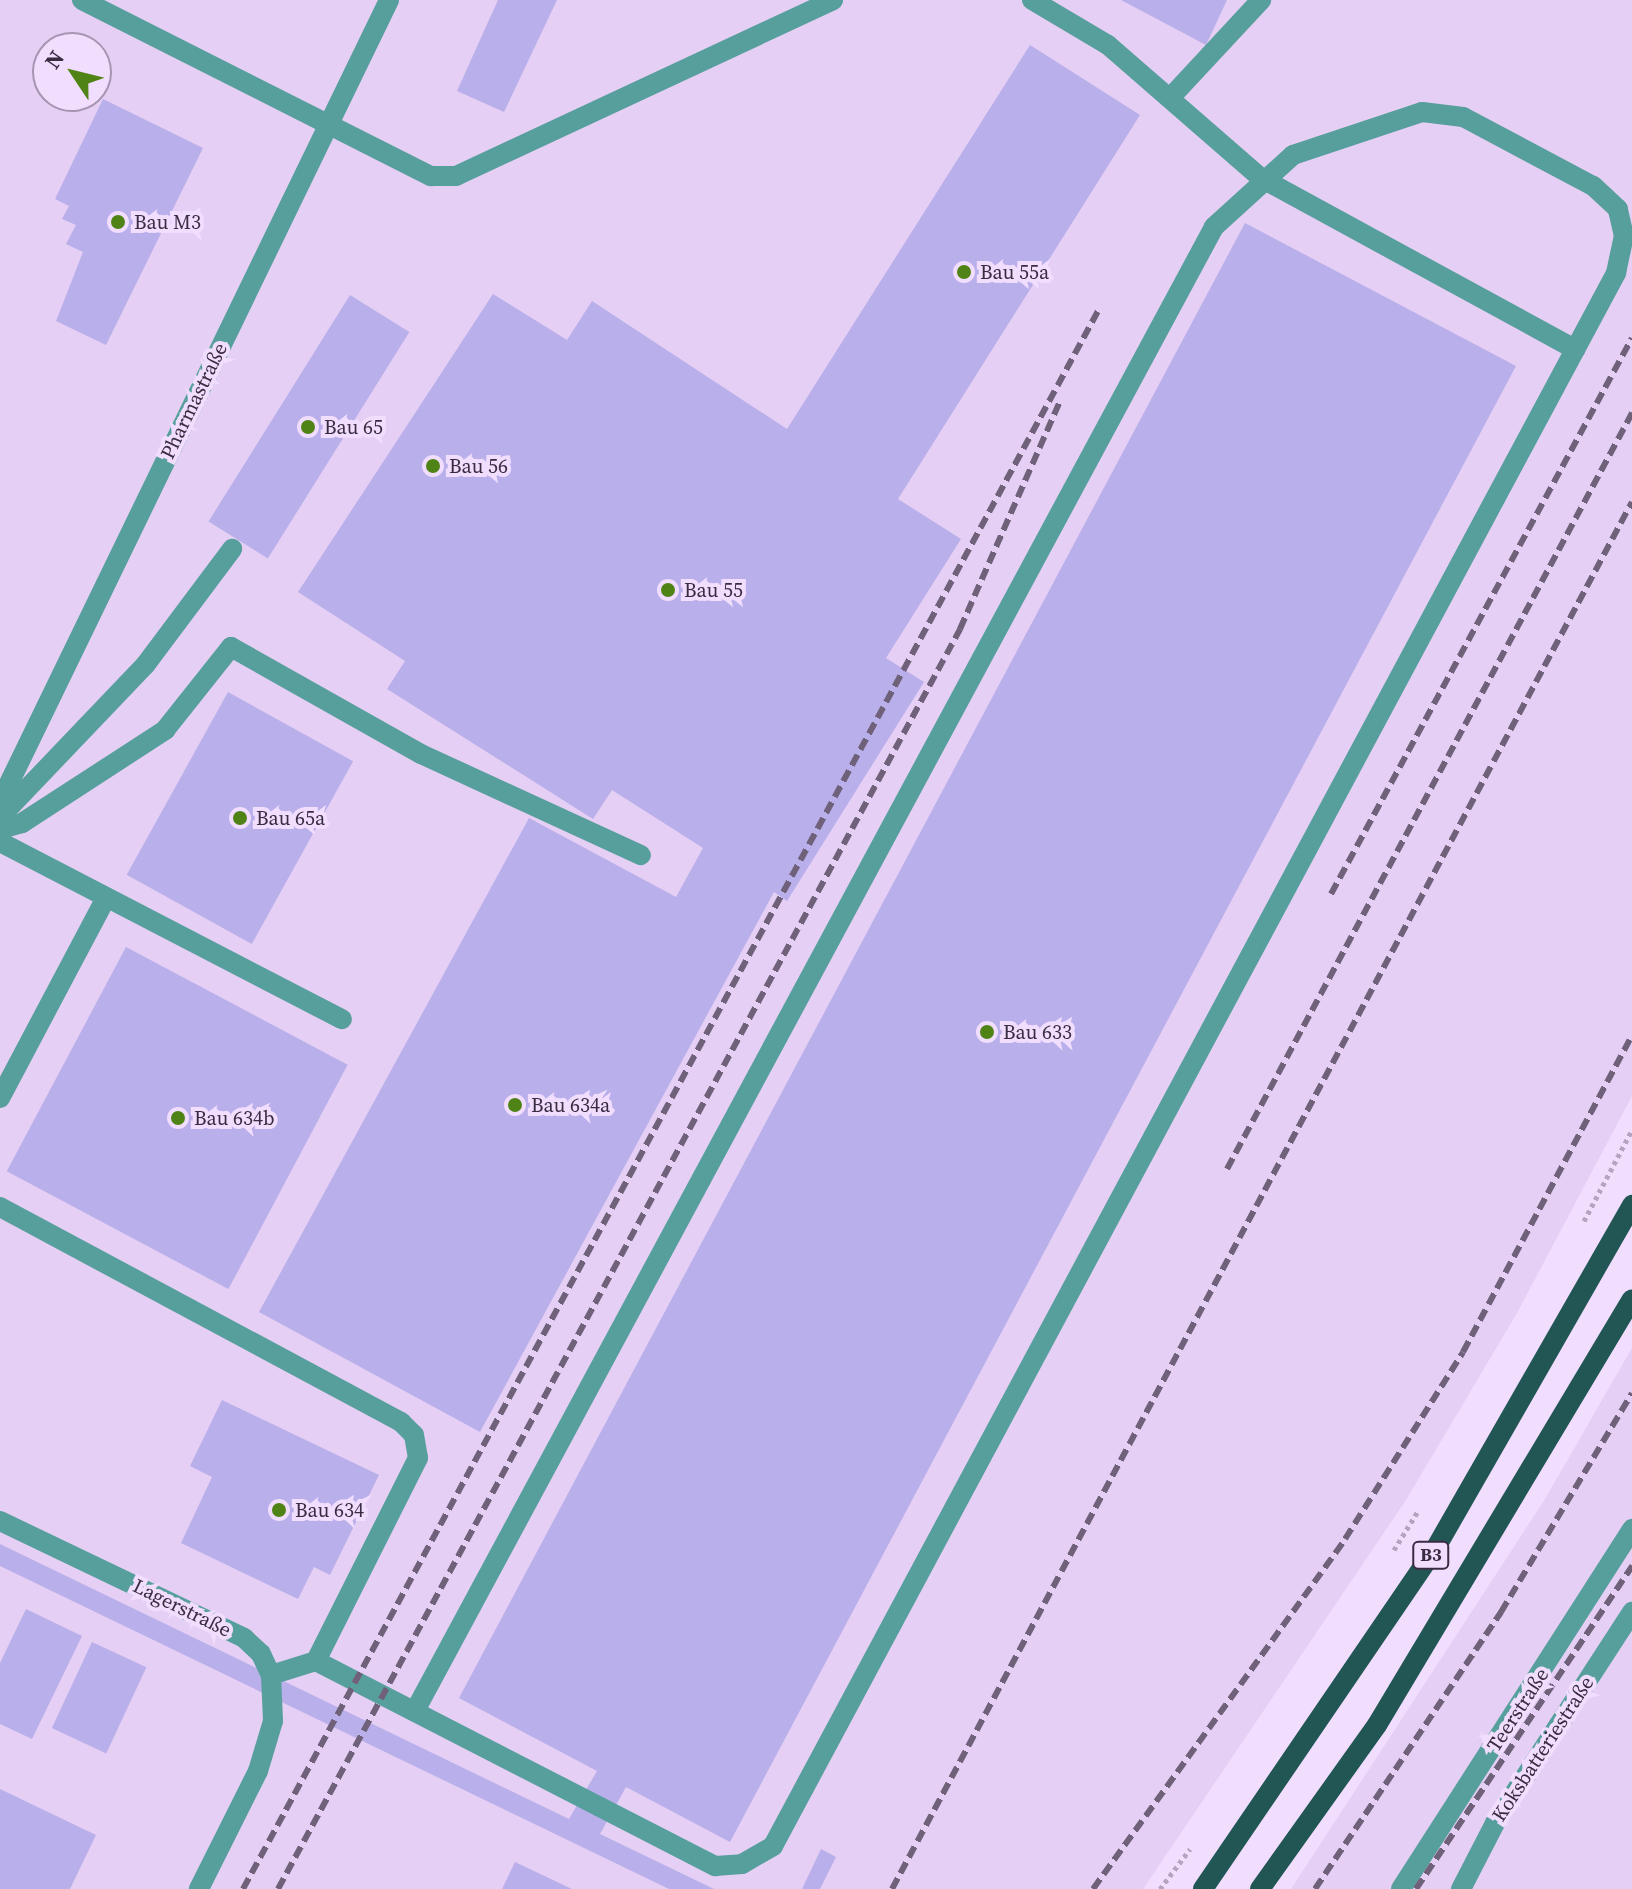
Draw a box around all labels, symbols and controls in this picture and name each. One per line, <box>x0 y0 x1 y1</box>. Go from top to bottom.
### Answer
north arrow <box>32 32 112 112</box>
text: N <box>37 44 71 75</box>
place label: Bau M3 <box>134 210 201 234</box>
marker: Bau M3 <box>109 213 127 231</box>
place label: Bau 55a <box>980 260 1049 284</box>
marker: Bau 55a <box>955 263 973 281</box>
street label: Pharmastraße <box>156 339 232 463</box>
place label: Bau 65 <box>324 415 383 439</box>
marker: Bau 65 <box>299 418 317 436</box>
place label: Bau 56 <box>449 454 508 478</box>
marker: Bau 56 <box>424 457 442 475</box>
place label: Bau 55 <box>684 578 743 602</box>
marker: Bau 55 <box>659 581 677 599</box>
place label: Bau 65a <box>256 806 325 830</box>
marker: Bau 65a <box>231 809 249 827</box>
place label: Bau 633 <box>1003 1020 1072 1044</box>
marker: Bau 633 <box>978 1023 996 1041</box>
place label: Bau 634a <box>531 1093 610 1117</box>
marker: Bau 634a <box>506 1096 524 1114</box>
place label: Bau 634b <box>194 1106 275 1130</box>
marker: Bau 634b <box>169 1109 187 1127</box>
place label: Bau 634 <box>295 1498 364 1522</box>
marker: Bau 634 <box>270 1501 288 1519</box>
road number: B3 <box>1411 1541 1451 1569</box>
street label: Lagerstraße <box>129 1574 235 1642</box>
street label: Teerstraße <box>1482 1664 1554 1756</box>
street label: Koksbatteriestraße <box>1487 1672 1599 1826</box>

